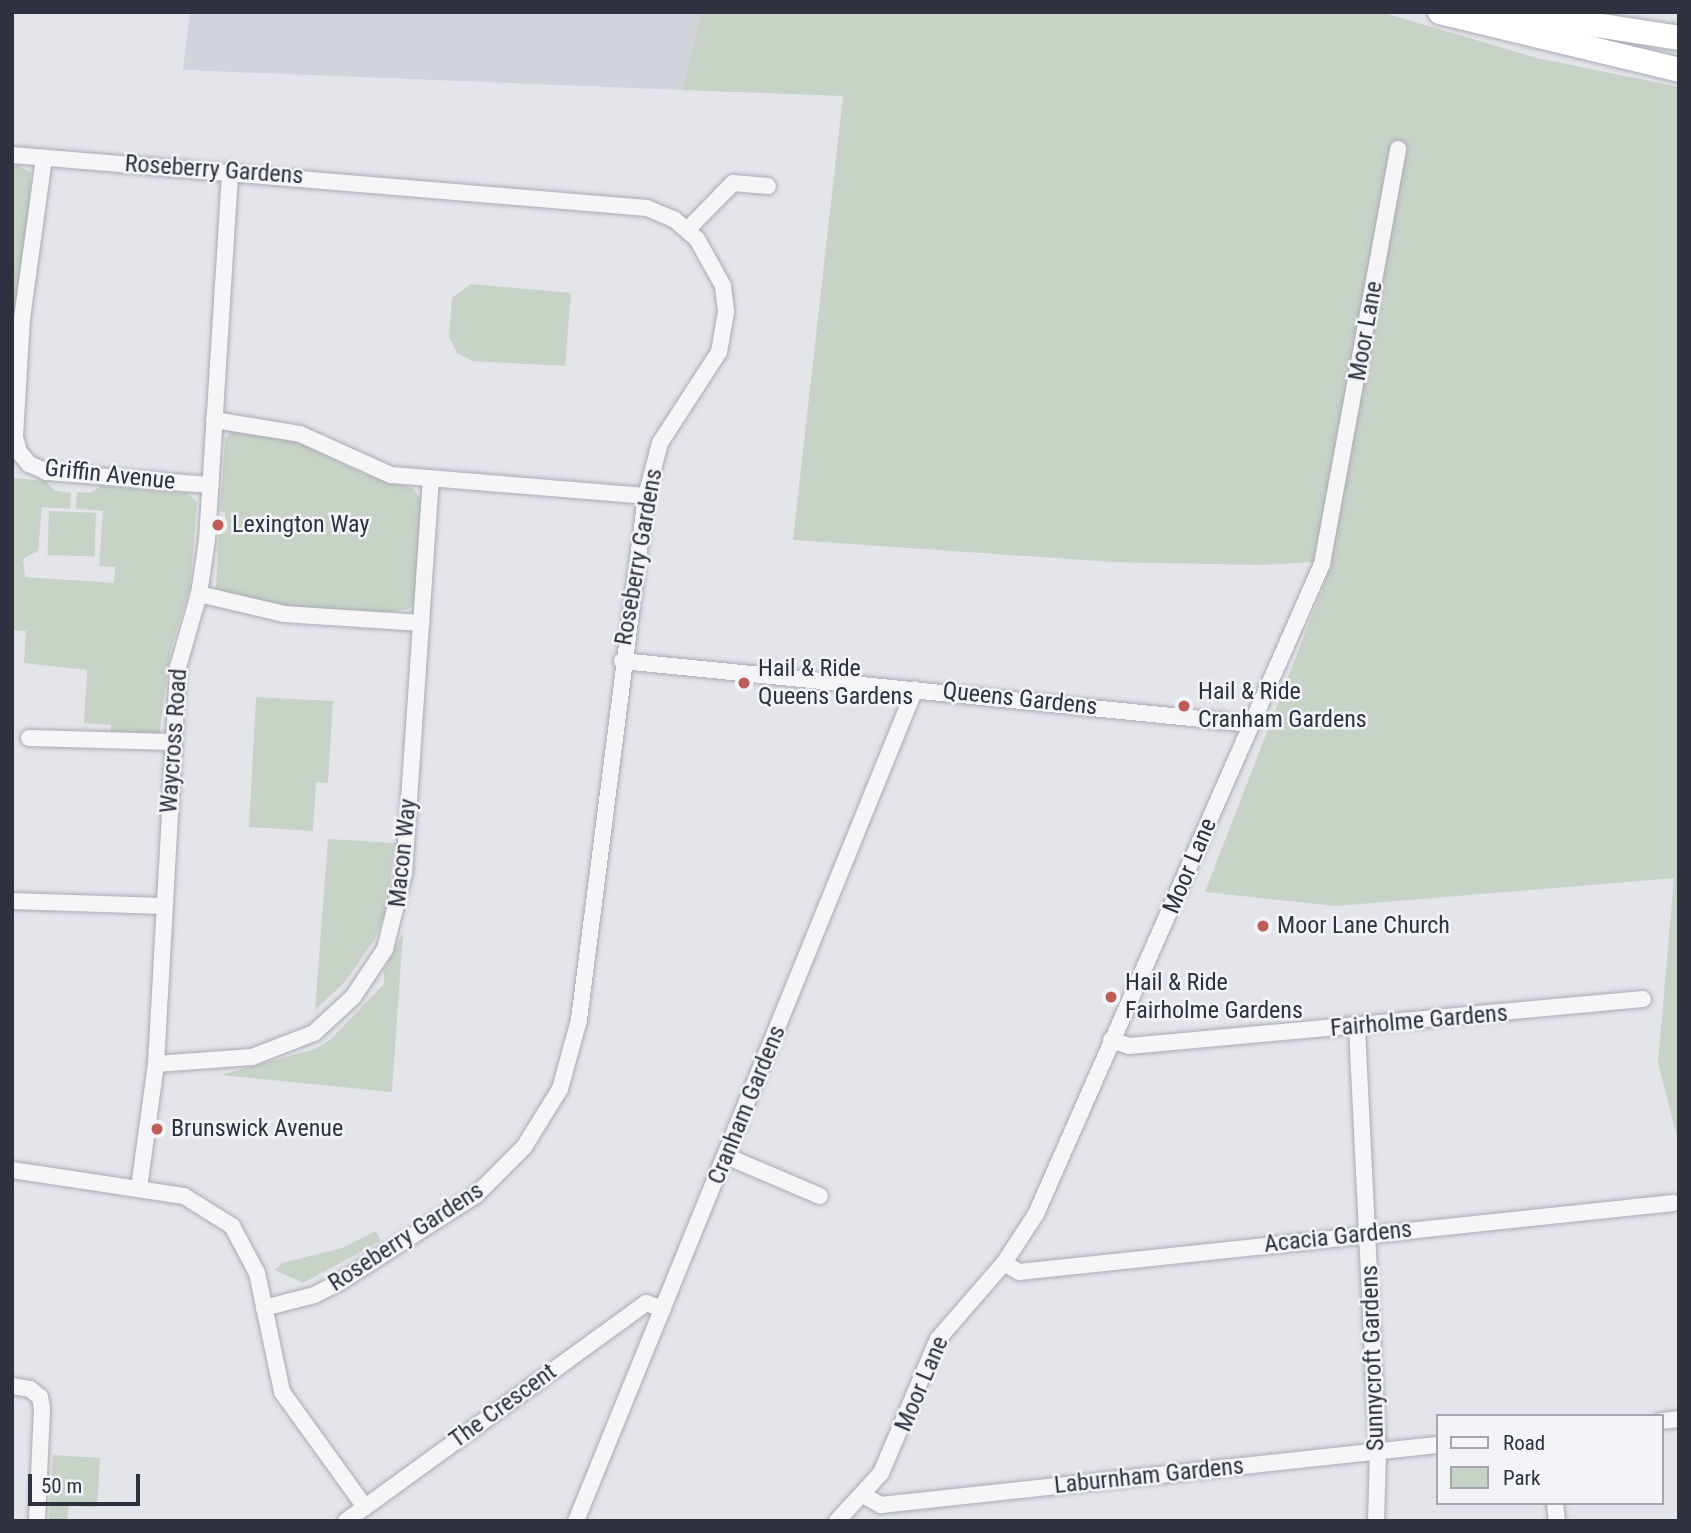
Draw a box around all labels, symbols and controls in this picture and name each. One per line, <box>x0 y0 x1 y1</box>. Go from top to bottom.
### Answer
street label: Roseberry Gardens <box>124 149 304 191</box>
street label: Moor Lane <box>1343 279 1389 383</box>
street label: Griffin Avenue <box>43 454 177 496</box>
street label: Roseberry Gardens <box>609 466 669 648</box>
place label: Lexington Way <box>232 511 369 539</box>
marker: Lexington Way <box>210 517 226 533</box>
place label: Hail & Ride Queens Gardens <box>758 655 913 711</box>
street label: Waycross Road <box>155 668 193 814</box>
marker: Hail & Ride Queens Gardens <box>736 675 752 691</box>
street label: Queens Gardens <box>941 677 1099 721</box>
place label: Hail & Ride Cranham Gardens <box>1198 678 1367 734</box>
marker: Hail & Ride Cranham Gardens <box>1176 698 1192 714</box>
street label: Macon Way <box>383 797 423 909</box>
street label: Moor Lane <box>1157 814 1223 918</box>
place label: Moor Lane Church <box>1277 912 1450 940</box>
marker: Moor Lane Church <box>1255 918 1271 934</box>
place label: Hail & Ride Fairholme Gardens <box>1125 969 1303 1025</box>
marker: Hail & Ride Fairholme Gardens <box>1103 989 1119 1005</box>
street label: Fairholme Gardens <box>1329 999 1509 1043</box>
street label: Cranham Gardens <box>702 1021 792 1189</box>
place label: Brunswick Avenue <box>171 1115 343 1143</box>
marker: Brunswick Avenue <box>149 1121 165 1137</box>
street label: Roseberry Gardens <box>323 1176 489 1298</box>
street label: Acacia Gardens <box>1263 1215 1413 1259</box>
street label: Sunnycroft Gardens <box>1355 1265 1391 1451</box>
street label: Moor Lane <box>889 1332 955 1436</box>
street label: The Crescent <box>444 1358 562 1454</box>
legend <box>1436 1414 1663 1505</box>
text: Road <box>1503 1431 1545 1455</box>
street label: Laburnham Gardens <box>1053 1452 1245 1500</box>
scale bar <box>32 1460 144 1504</box>
text: Park <box>1503 1466 1540 1490</box>
text: 50 m <box>41 1474 82 1498</box>

